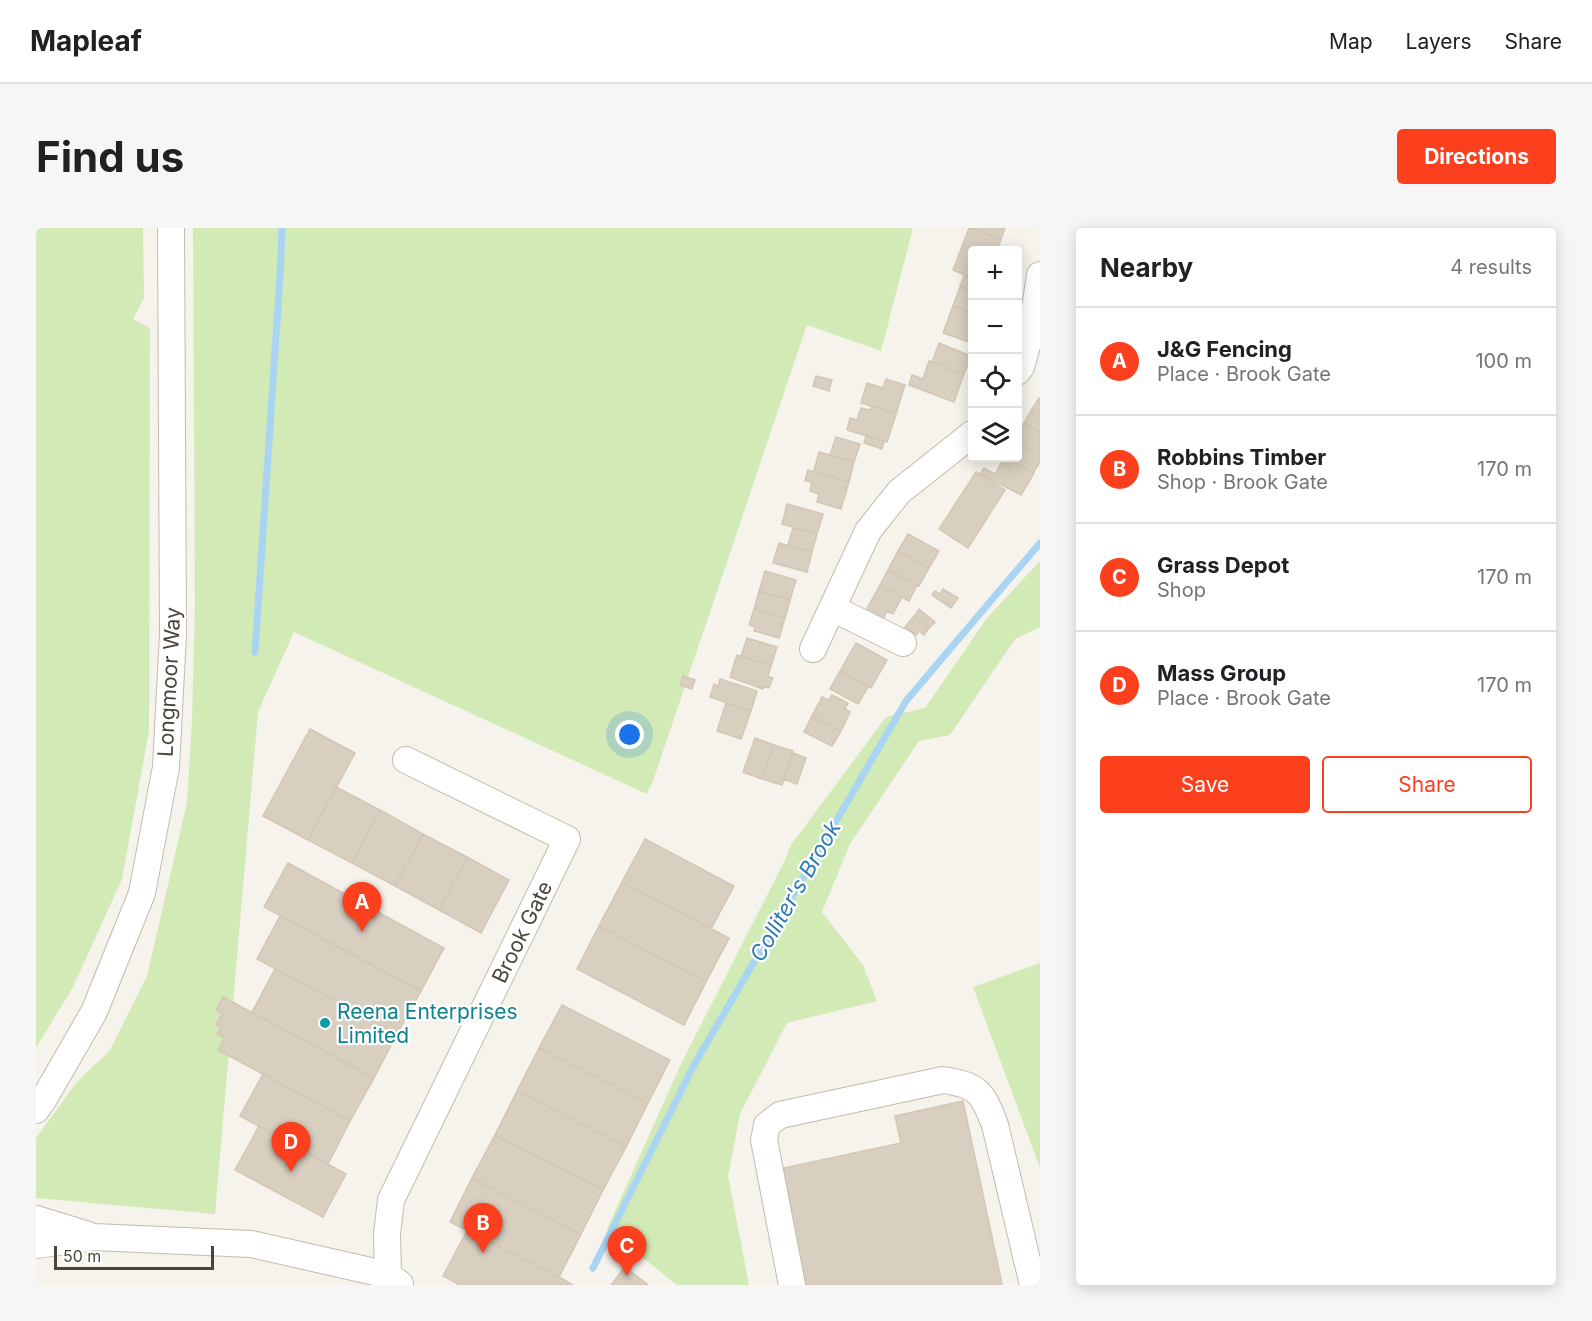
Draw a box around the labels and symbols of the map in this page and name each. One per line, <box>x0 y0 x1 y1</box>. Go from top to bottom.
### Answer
street label: Longmoor Way <box>153 606 185 758</box>
your location <box>615 720 644 749</box>
water label: Colliter's Brook <box>744 815 846 966</box>
street label: Brook Gate <box>487 877 557 987</box>
pin: A <box>342 882 382 932</box>
place label: Reena Enterprises Limited <box>337 999 518 1048</box>
marker: Reena Enterprises Limited <box>318 1016 332 1030</box>
pin: D <box>272 1122 310 1172</box>
pin: B <box>464 1204 502 1253</box>
pin: C <box>608 1226 646 1276</box>
scale bar <box>54 1243 214 1270</box>

